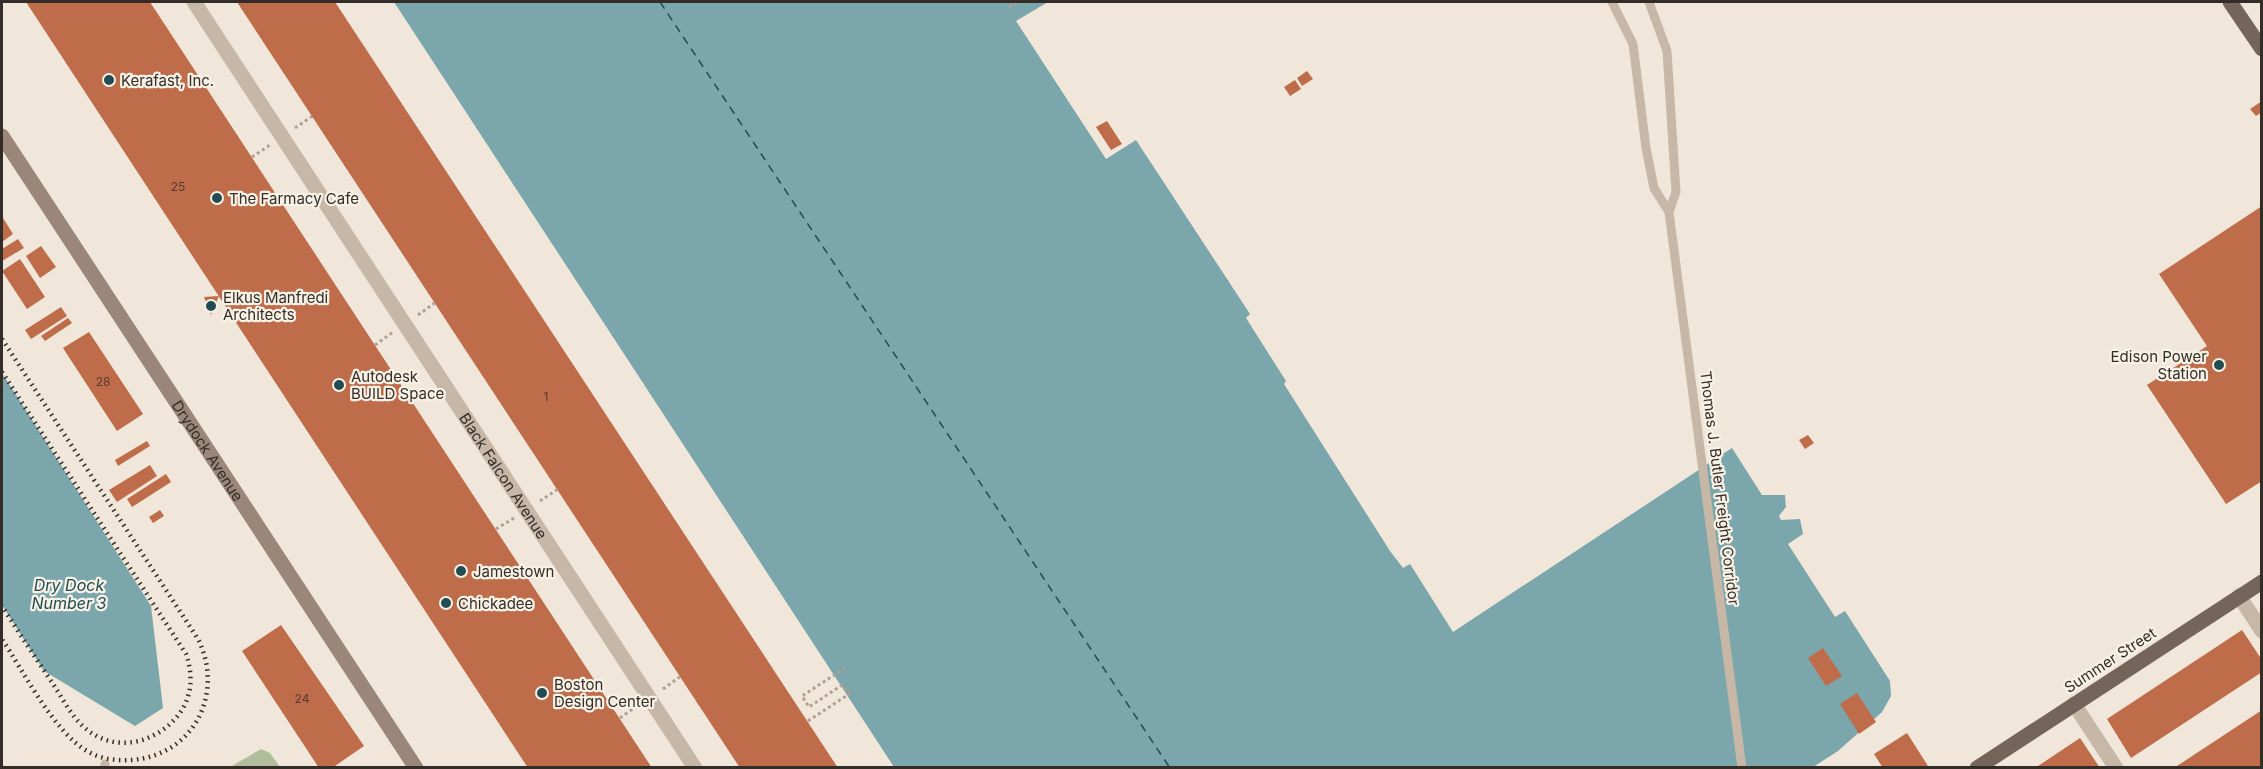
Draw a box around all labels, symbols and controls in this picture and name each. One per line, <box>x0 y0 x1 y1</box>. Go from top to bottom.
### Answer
place label: Kerafast, Inc. <box>121 71 214 90</box>
marker: Kerafast, Inc. <box>102 73 116 87</box>
house number: 25 <box>171 179 185 194</box>
place label: The Farmacy Cafe <box>229 189 359 208</box>
marker: The Farmacy Cafe <box>210 191 224 205</box>
place label: Elkus Manfredi Architects <box>223 288 328 324</box>
marker: Elkus Manfredi Architects <box>204 299 218 313</box>
place label: Edison Power Station <box>2111 347 2207 383</box>
marker: Edison Power Station <box>2212 358 2226 372</box>
place label: Autodesk BUILD Space <box>351 367 444 403</box>
street label: Thomas J. Butler Freight Corridor <box>1696 370 1744 607</box>
house number: 28 <box>96 374 110 389</box>
marker: Autodesk BUILD Space <box>332 378 346 392</box>
house number: 1 <box>544 389 548 404</box>
street label: Drydock Avenue <box>168 396 248 505</box>
street label: Black Falcon Avenue <box>456 409 552 542</box>
place label: Jamestown <box>473 562 554 581</box>
marker: Jamestown <box>454 564 468 578</box>
water label: Dry Dock Number 3 <box>32 575 107 613</box>
place label: Chickadee <box>458 594 533 613</box>
marker: Chickadee <box>439 596 453 610</box>
street label: Summer Street <box>2060 623 2160 697</box>
place label: Boston Design Center <box>554 675 655 711</box>
marker: Boston Design Center <box>535 686 549 700</box>
house number: 24 <box>295 691 310 706</box>

